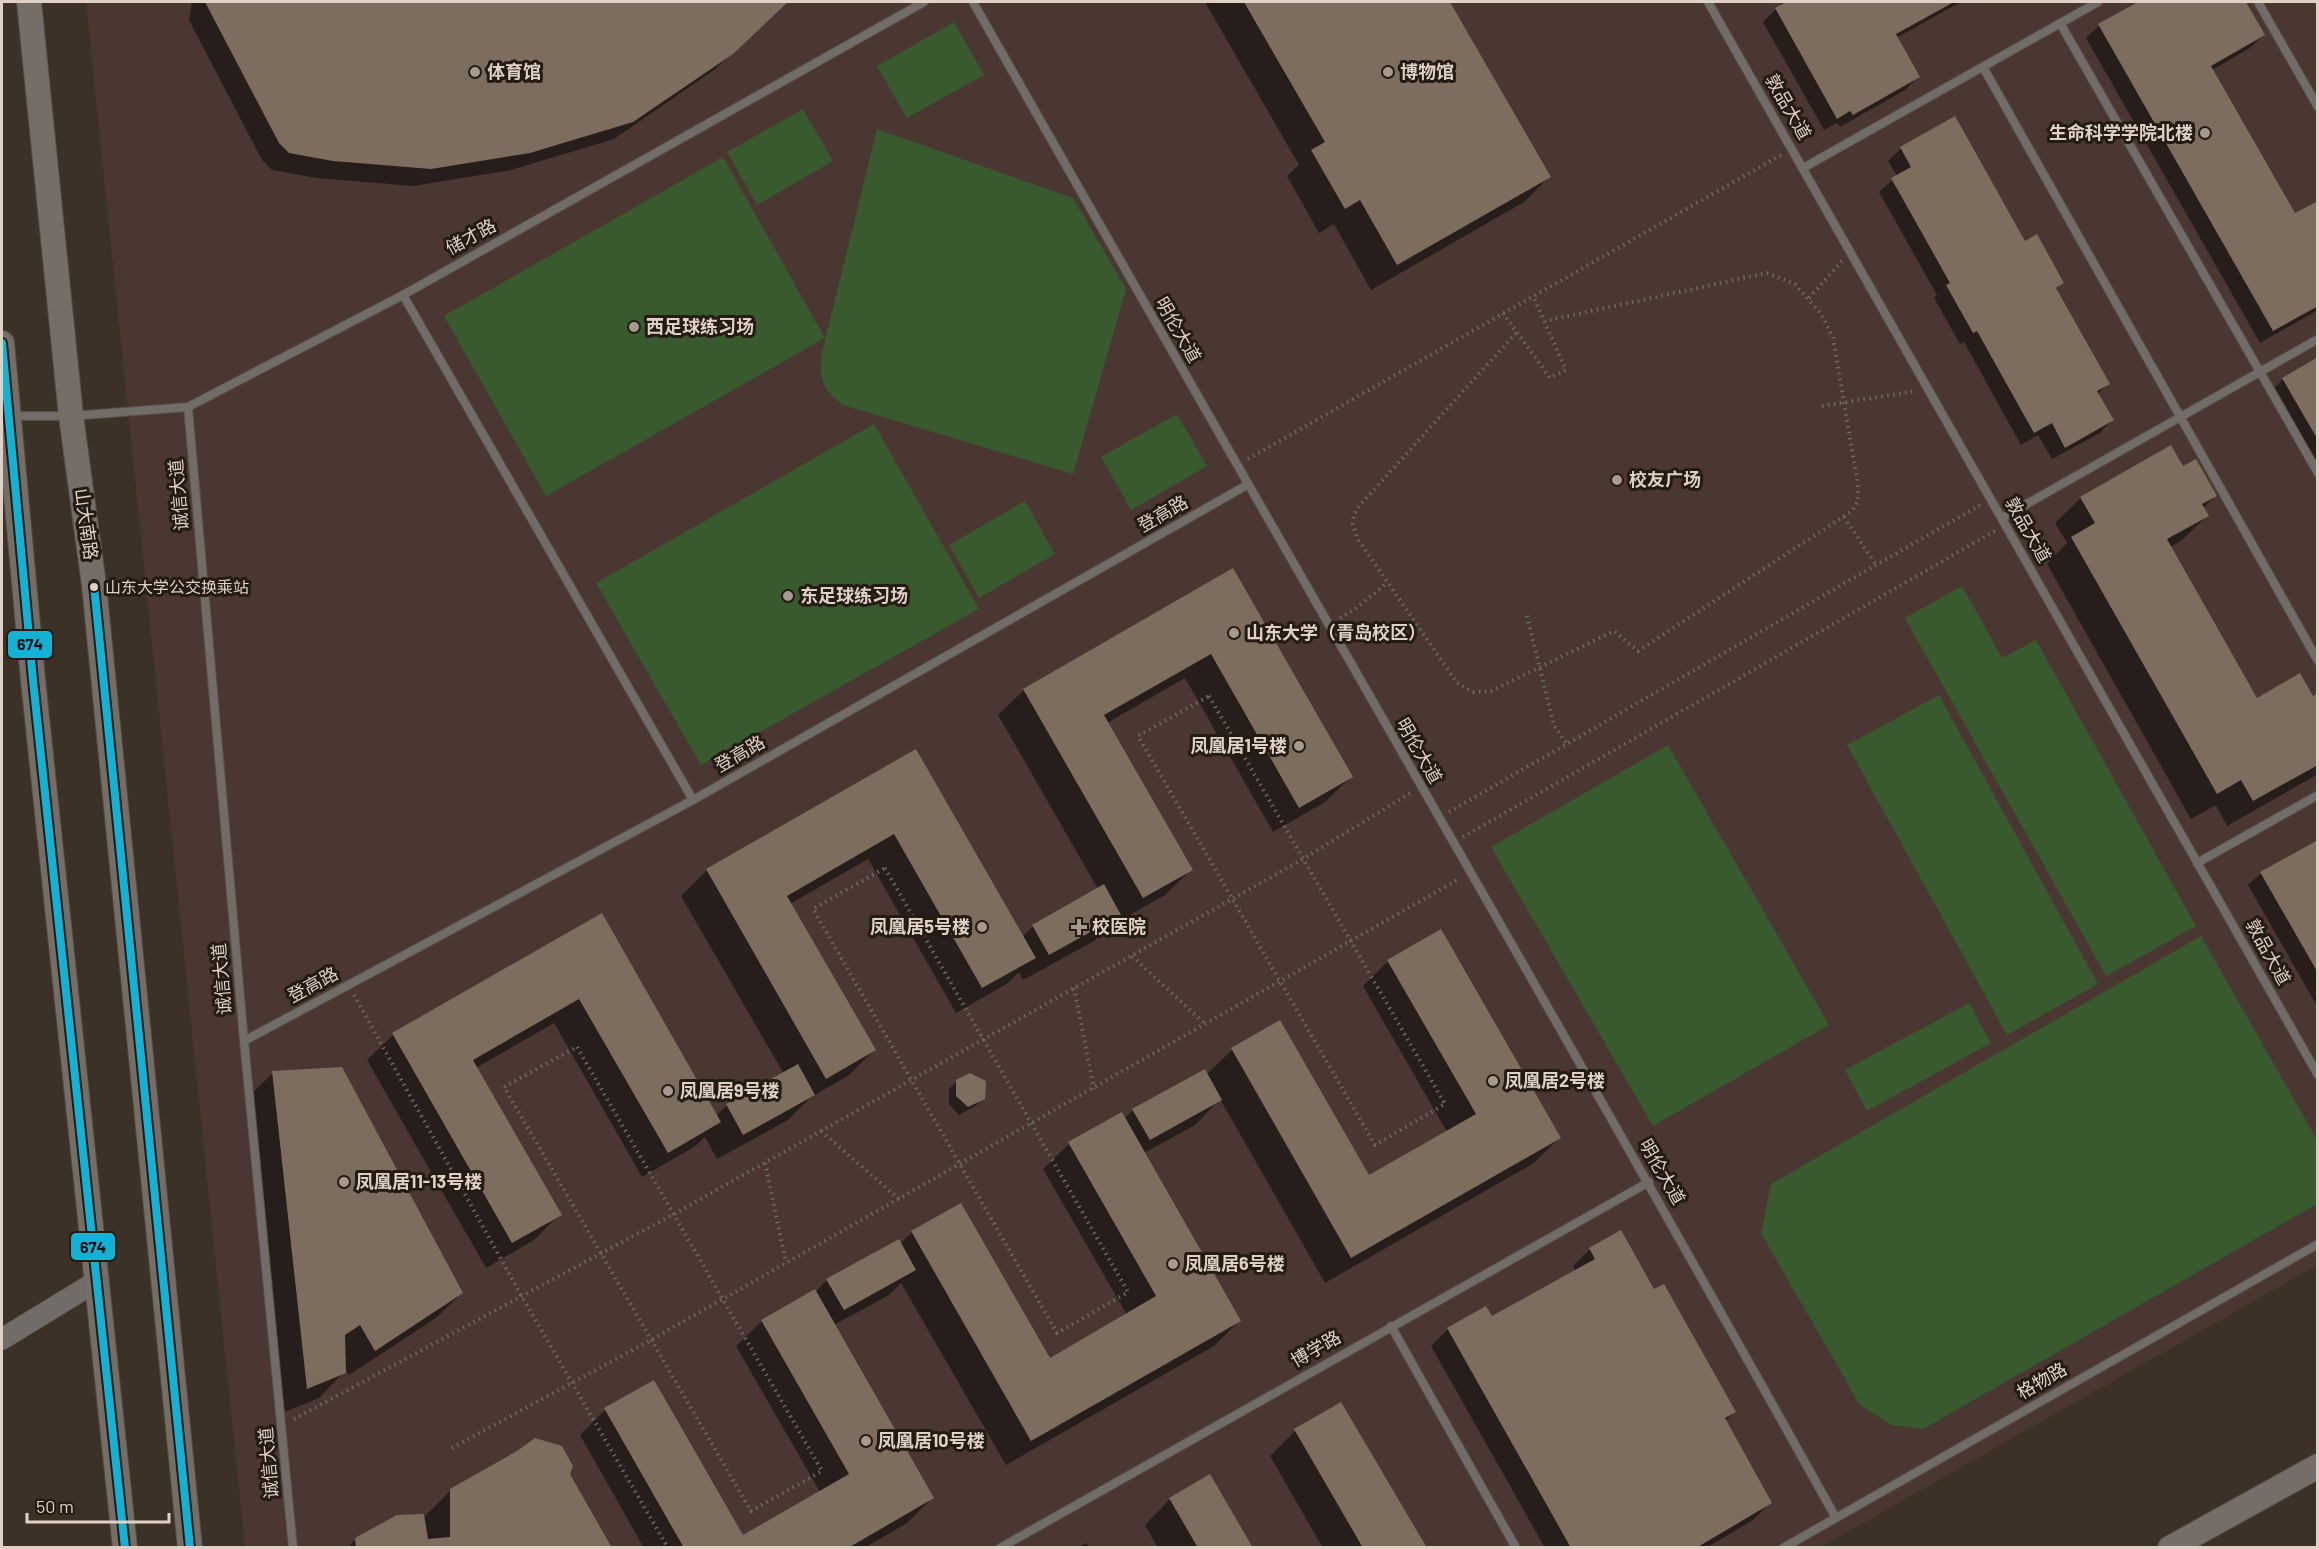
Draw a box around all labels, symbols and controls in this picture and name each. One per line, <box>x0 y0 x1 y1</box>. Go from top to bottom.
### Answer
place label: 体育馆 <box>487 60 541 82</box>
place label: 博物馆 <box>1400 60 1454 82</box>
marker: 体育馆 <box>468 65 482 79</box>
marker: 博物馆 <box>1381 65 1395 79</box>
street label: 敦品大道 <box>1761 70 1816 143</box>
place label: 生命科学学院北楼 <box>2049 121 2193 143</box>
marker: 生命科学学院北楼 <box>2198 126 2212 140</box>
street label: 储才路 <box>442 213 499 259</box>
street label: 明伦大道 <box>1151 293 1206 366</box>
place label: 西足球练习场 <box>646 315 754 337</box>
marker: 西足球练习场 <box>627 320 641 334</box>
street label: 诚信大道 <box>164 458 192 532</box>
place label: 校友广场 <box>1629 468 1701 490</box>
marker: 校友广场 <box>1610 473 1624 487</box>
street label: 山大南路 <box>71 487 103 561</box>
street label: 登高路 <box>1134 490 1191 536</box>
street label: 敦品大道 <box>2001 493 2056 566</box>
place label: 山东大学公交换乘站 <box>105 577 249 596</box>
marker: 山东大学公交换乘站 <box>88 581 100 593</box>
place label: 东足球练习场 <box>800 584 908 606</box>
marker: 东足球练习场 <box>781 589 795 603</box>
place label: 山东大学（青岛校区） <box>1246 621 1426 643</box>
marker: 山东大学（青岛校区） <box>1227 626 1241 640</box>
line badge: 674 <box>7 630 53 659</box>
text: 674 <box>17 634 43 653</box>
street label: 明伦大道 <box>1392 714 1447 787</box>
street label: 登高路 <box>711 730 768 776</box>
place label: 凤凰居1号楼 <box>1191 734 1287 756</box>
marker: 凤凰居1号楼 <box>1292 739 1306 753</box>
place label: 凤凰居5号楼 <box>870 915 970 937</box>
place label: 校医院 <box>1092 915 1146 937</box>
street label: 敦品大道 <box>2242 915 2296 988</box>
marker: 校医院 <box>1070 918 1088 936</box>
marker: 凤凰居5号楼 <box>975 920 989 934</box>
street label: 诚信大道 <box>207 942 235 1016</box>
street label: 登高路 <box>284 962 342 1007</box>
place label: 凤凰居2号楼 <box>1505 1069 1605 1091</box>
marker: 凤凰居2号楼 <box>1486 1074 1500 1088</box>
place label: 凤凰居9号楼 <box>680 1079 780 1101</box>
marker: 凤凰居9号楼 <box>661 1084 675 1098</box>
street label: 明伦大道 <box>1635 1135 1690 1208</box>
place label: 凤凰居11-13号楼 <box>356 1170 482 1192</box>
marker: 凤凰居11-13号楼 <box>337 1175 351 1189</box>
line badge: 674 <box>70 1232 116 1261</box>
text: 674 <box>80 1237 106 1256</box>
place label: 凤凰居6号楼 <box>1185 1252 1285 1274</box>
marker: 凤凰居6号楼 <box>1166 1257 1180 1271</box>
street label: 博学路 <box>1287 1325 1344 1371</box>
street label: 格物路 <box>2013 1357 2070 1403</box>
street label: 诚信大道 <box>254 1426 282 1500</box>
place label: 凤凰居10号楼 <box>878 1429 985 1451</box>
marker: 凤凰居10号楼 <box>859 1434 873 1448</box>
scale bar <box>27 1486 170 1524</box>
text: 50 m <box>36 1495 74 1517</box>

